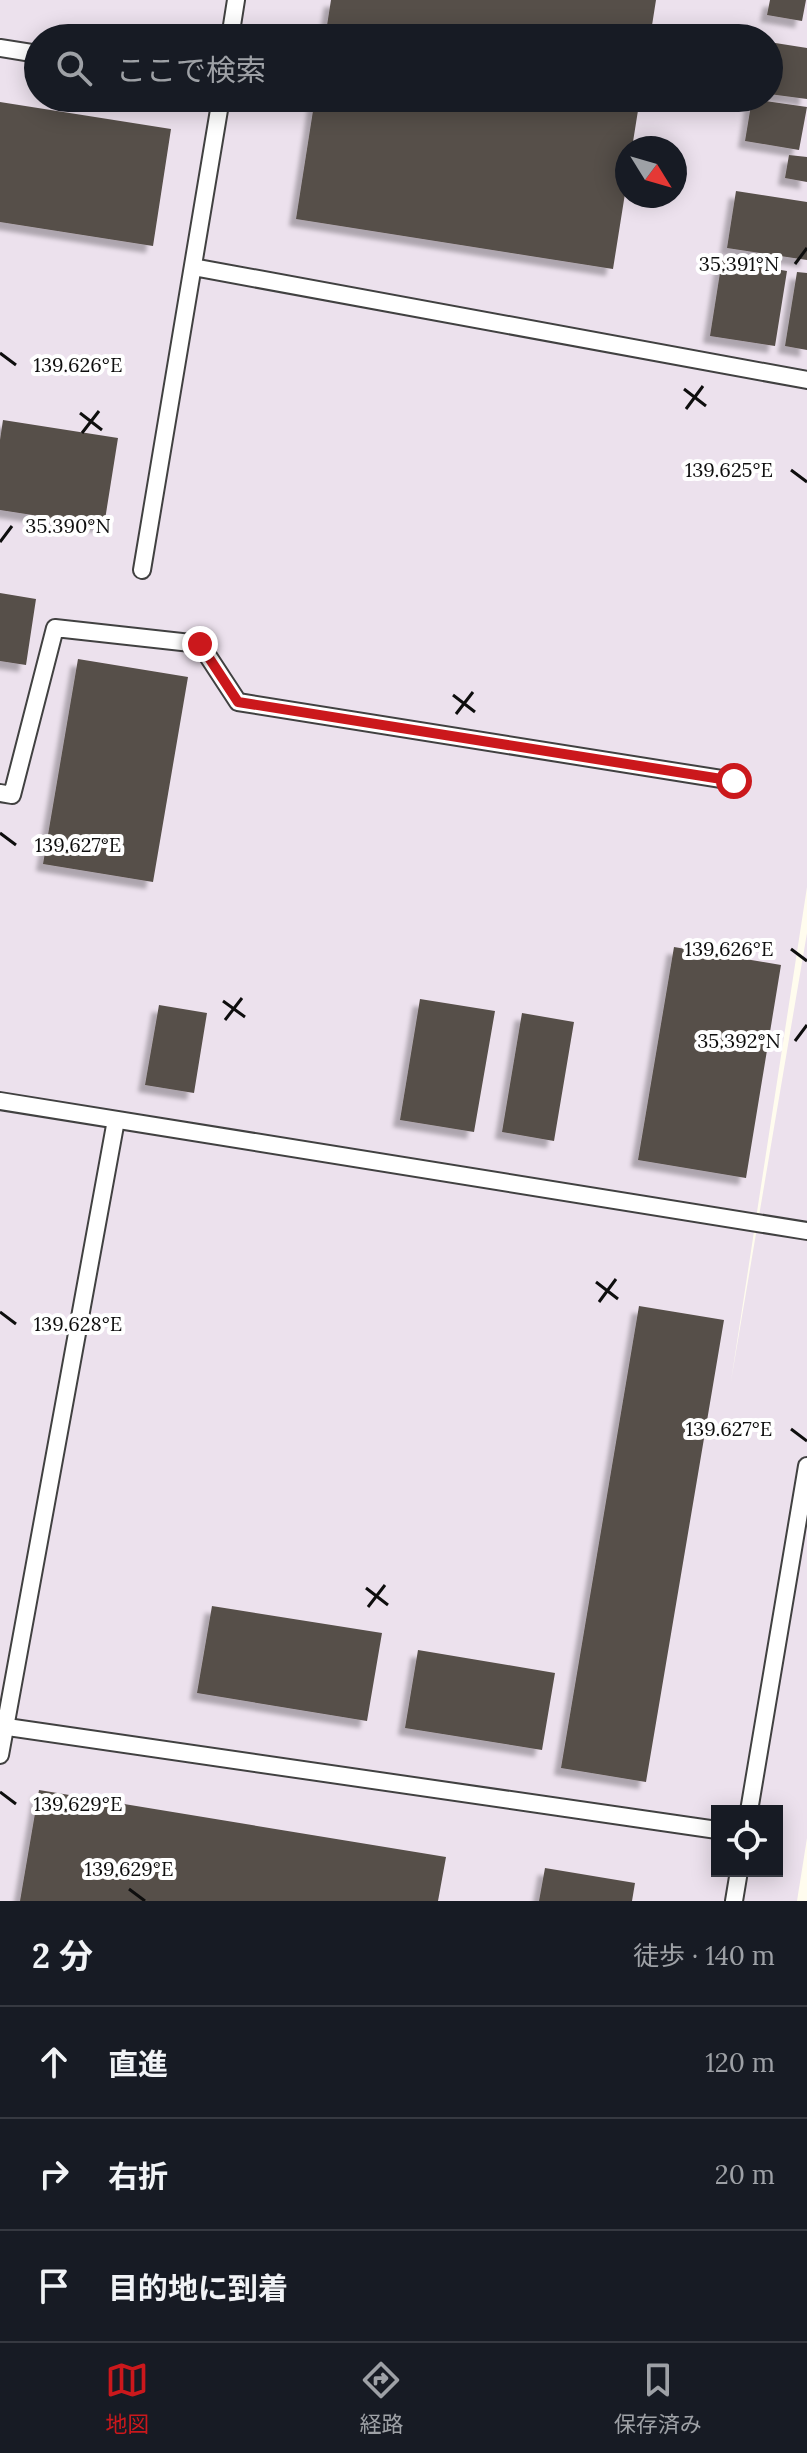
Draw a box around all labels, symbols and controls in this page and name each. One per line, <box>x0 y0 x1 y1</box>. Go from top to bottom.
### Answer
search box <box>24 24 783 112</box>
icon: search <box>52 46 96 90</box>
text: ここで検索 <box>116 51 266 89</box>
north arrow <box>615 136 687 208</box>
text: 35.391°N <box>699 251 779 276</box>
text: 139.626°E <box>34 352 122 377</box>
text: 139.625°E <box>685 457 773 482</box>
text: 35.390°N <box>25 513 111 538</box>
route end <box>182 626 218 662</box>
route start <box>716 763 752 799</box>
text: 139.627°E <box>35 832 121 857</box>
text: 139.626°E <box>685 936 773 961</box>
text: 35.392°N <box>697 1028 781 1053</box>
text: 139.628°E <box>34 1311 122 1336</box>
text: 139.627°E <box>686 1416 772 1441</box>
text: 139.629°E <box>34 1791 122 1816</box>
map controls <box>711 1805 783 1877</box>
button: locate <box>711 1805 783 1877</box>
text: 139.629°E <box>85 1856 173 1881</box>
text: 2 分 <box>32 1934 93 1977</box>
text: 徒歩 · 140 m <box>633 1939 775 1972</box>
icon: ahead <box>32 2040 76 2084</box>
text: 直進 <box>108 2045 168 2083</box>
text: 120 m <box>705 2046 775 2079</box>
icon: right <box>32 2152 76 2196</box>
text: 右折 <box>108 2157 168 2195</box>
text: 20 m <box>715 2158 775 2191</box>
icon: arrive <box>32 2264 76 2308</box>
text: 目的地に到着 <box>108 2269 288 2307</box>
tab: 地図 <box>105 2358 149 2438</box>
tab: 経路 <box>359 2358 404 2438</box>
tab: 保存済み <box>614 2358 702 2438</box>

